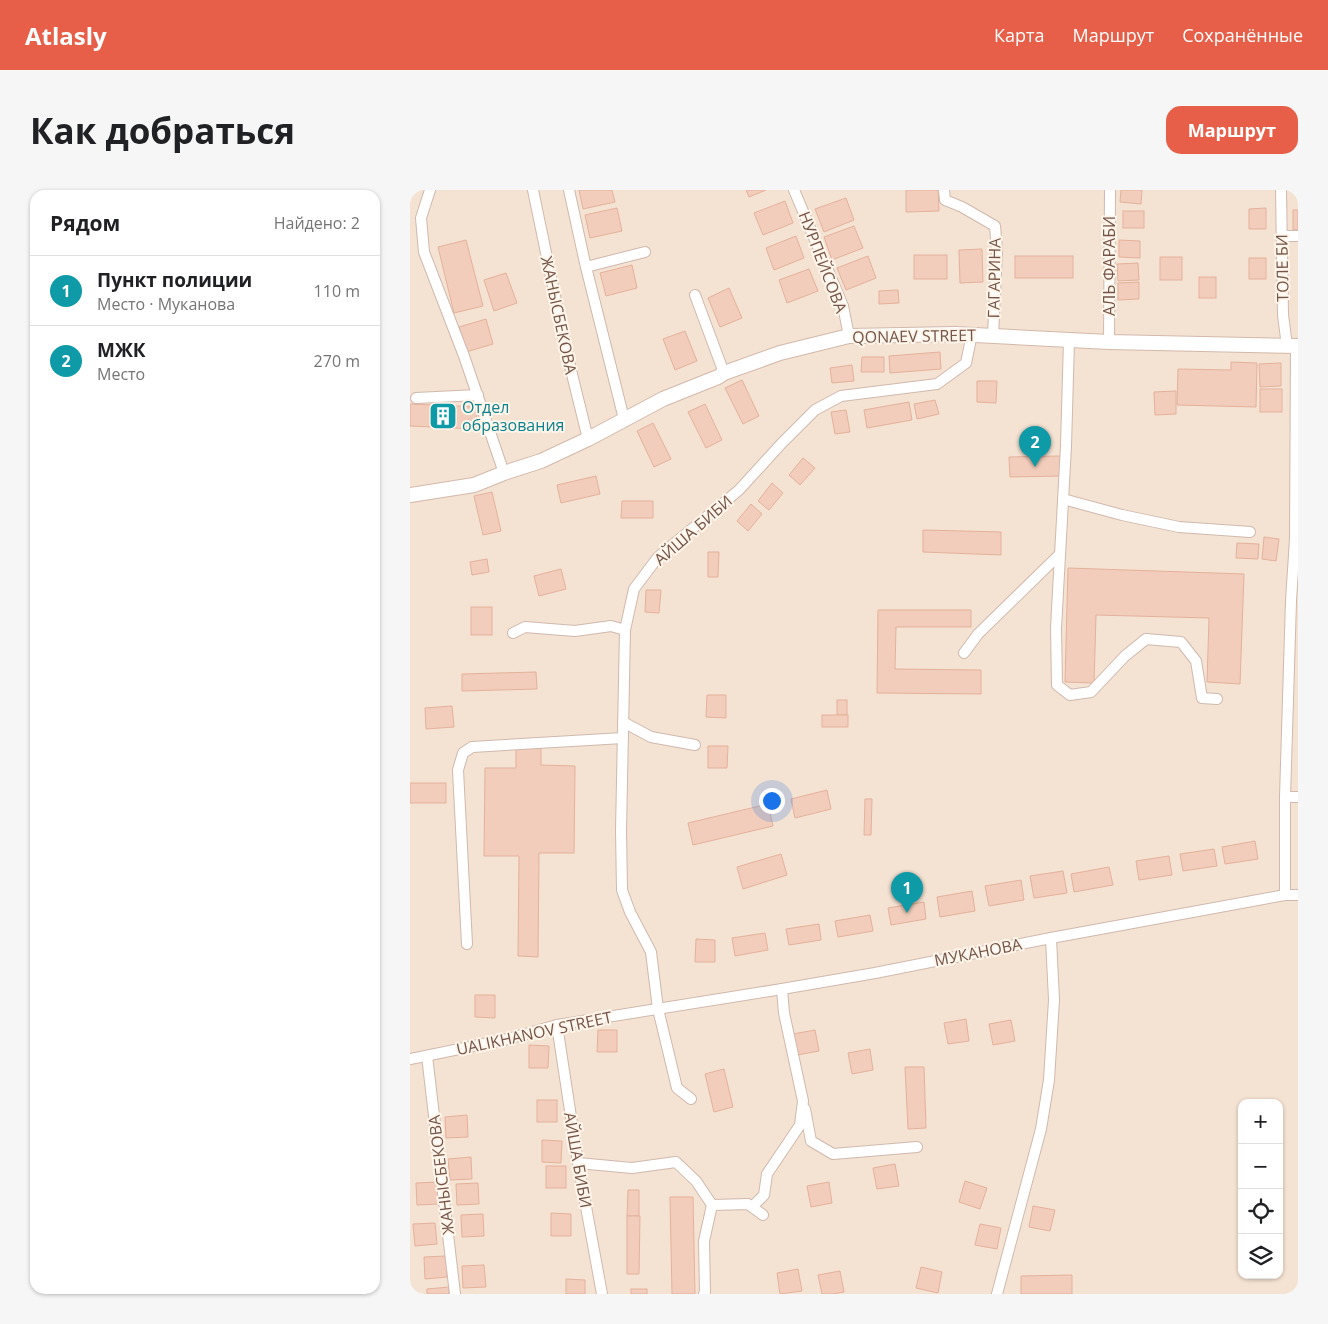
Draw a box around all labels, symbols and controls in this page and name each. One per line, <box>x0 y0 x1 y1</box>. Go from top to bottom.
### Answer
text: Atlasly <box>25 19 107 52</box>
text: Карта <box>994 23 1044 47</box>
text: Маршрут <box>1072 23 1154 47</box>
text: Сохранённые <box>1182 23 1303 47</box>
button: Маршрут <box>1166 106 1298 154</box>
text: Как добраться <box>30 107 295 154</box>
street label: НУРПЕЙСОВА <box>794 208 853 317</box>
text: Рядом <box>50 209 120 237</box>
text: Найдено: 2 <box>274 212 360 234</box>
street label: АЛЬ ФАРАБИ <box>1098 216 1120 316</box>
street label: ТОЛЕ БИ <box>1270 234 1294 302</box>
street label: ГАГАРИНА <box>982 237 1006 318</box>
street label: ЖАНЫСБЕКОВА <box>536 254 582 377</box>
text: Пункт полиции <box>97 267 252 293</box>
text: 1 <box>61 280 71 302</box>
text: 110 m <box>314 280 360 302</box>
text: Место · Муканова <box>97 293 235 315</box>
street label: QONAEV STREET <box>852 324 976 348</box>
text: МЖК <box>97 337 146 363</box>
text: 2 <box>61 350 71 372</box>
text: 270 m <box>314 350 360 372</box>
text: Место <box>97 363 145 385</box>
place label: Отдел образования <box>462 396 564 436</box>
building icon: Отдел образования <box>428 401 458 431</box>
pin: 2 <box>1019 426 1051 467</box>
street label: АЙША БИБИ <box>649 490 737 570</box>
your location <box>759 788 785 814</box>
pin: 1 <box>891 872 923 913</box>
street label: МУКАНОВА <box>932 933 1025 971</box>
street label: UALIKHANOV STREET <box>454 1006 614 1060</box>
map controls <box>1238 1099 1283 1279</box>
button: + <box>1238 1099 1283 1144</box>
street label: АЙША БИБИ <box>559 1110 597 1210</box>
street label: ЖАНЫСБЕКОВА <box>423 1113 459 1236</box>
button: − <box>1238 1144 1283 1189</box>
button: locate <box>1238 1189 1283 1234</box>
button: layers <box>1238 1234 1283 1279</box>

